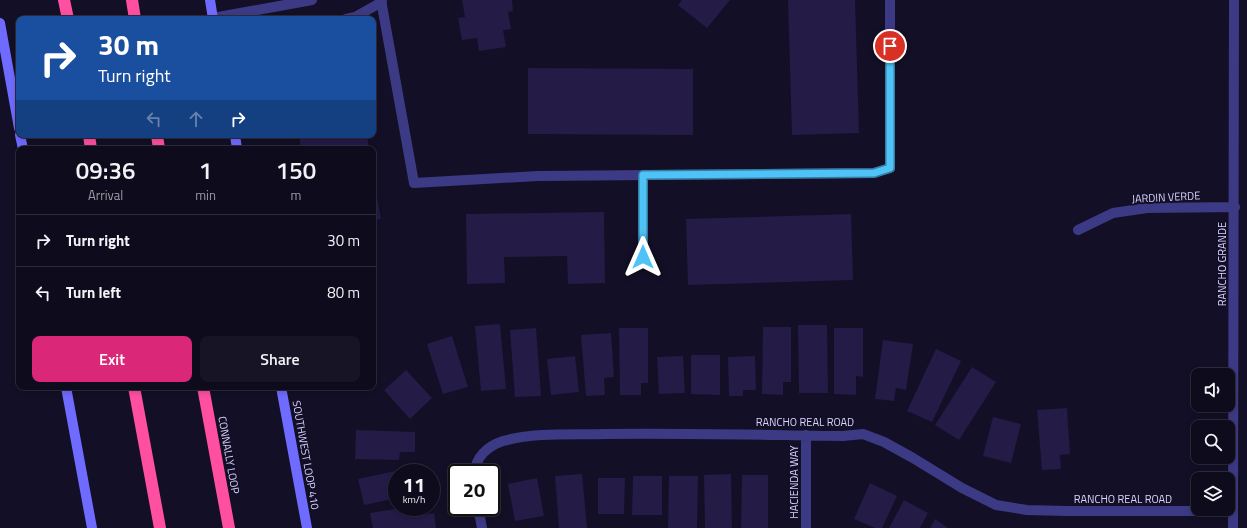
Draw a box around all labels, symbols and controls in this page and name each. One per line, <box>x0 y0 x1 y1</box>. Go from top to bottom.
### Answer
text: 30 m <box>98 23 159 66</box>
pin <box>873 29 907 63</box>
icon: right <box>32 32 84 84</box>
icon: arrive <box>879 35 901 57</box>
text: Turn right <box>98 62 171 89</box>
icon: left <box>143 108 165 130</box>
icon: ahead <box>185 108 207 130</box>
icon: right <box>227 108 249 130</box>
text: 09:36 <box>76 152 135 188</box>
text: 1 <box>199 152 212 188</box>
text: 150 <box>276 152 316 188</box>
text: Arrival <box>88 185 123 205</box>
text: min <box>195 185 216 205</box>
text: m <box>291 185 301 205</box>
street label: JARDIN VERDE <box>1131 187 1201 207</box>
street label: RANCHO GRANDE <box>1214 222 1230 306</box>
text: Turn right <box>66 229 130 252</box>
text: 30 m <box>327 229 360 252</box>
icon: right <box>32 230 54 252</box>
position arrow <box>622 236 664 278</box>
text: Turn left <box>66 281 121 304</box>
text: 80 m <box>327 281 360 304</box>
icon: left <box>32 282 54 304</box>
button: Exit <box>32 336 192 382</box>
button: Share <box>200 336 360 382</box>
map controls <box>1191 368 1235 516</box>
button: sound <box>1191 368 1235 412</box>
street label: SOUTHWEST LOOP 410 <box>289 399 323 511</box>
street label: RANCHO REAL ROAD <box>756 414 854 430</box>
street label: CONNALLY LOOP <box>214 415 244 496</box>
button: search <box>1191 420 1235 464</box>
street label: HACIENDA WAY <box>786 445 802 519</box>
speed limit sign: 20 <box>448 464 500 516</box>
text: 11 <box>403 469 425 500</box>
button: layers <box>1191 472 1235 516</box>
street label: RANCHO REAL ROAD <box>1074 491 1172 507</box>
text: km/h <box>403 492 425 507</box>

